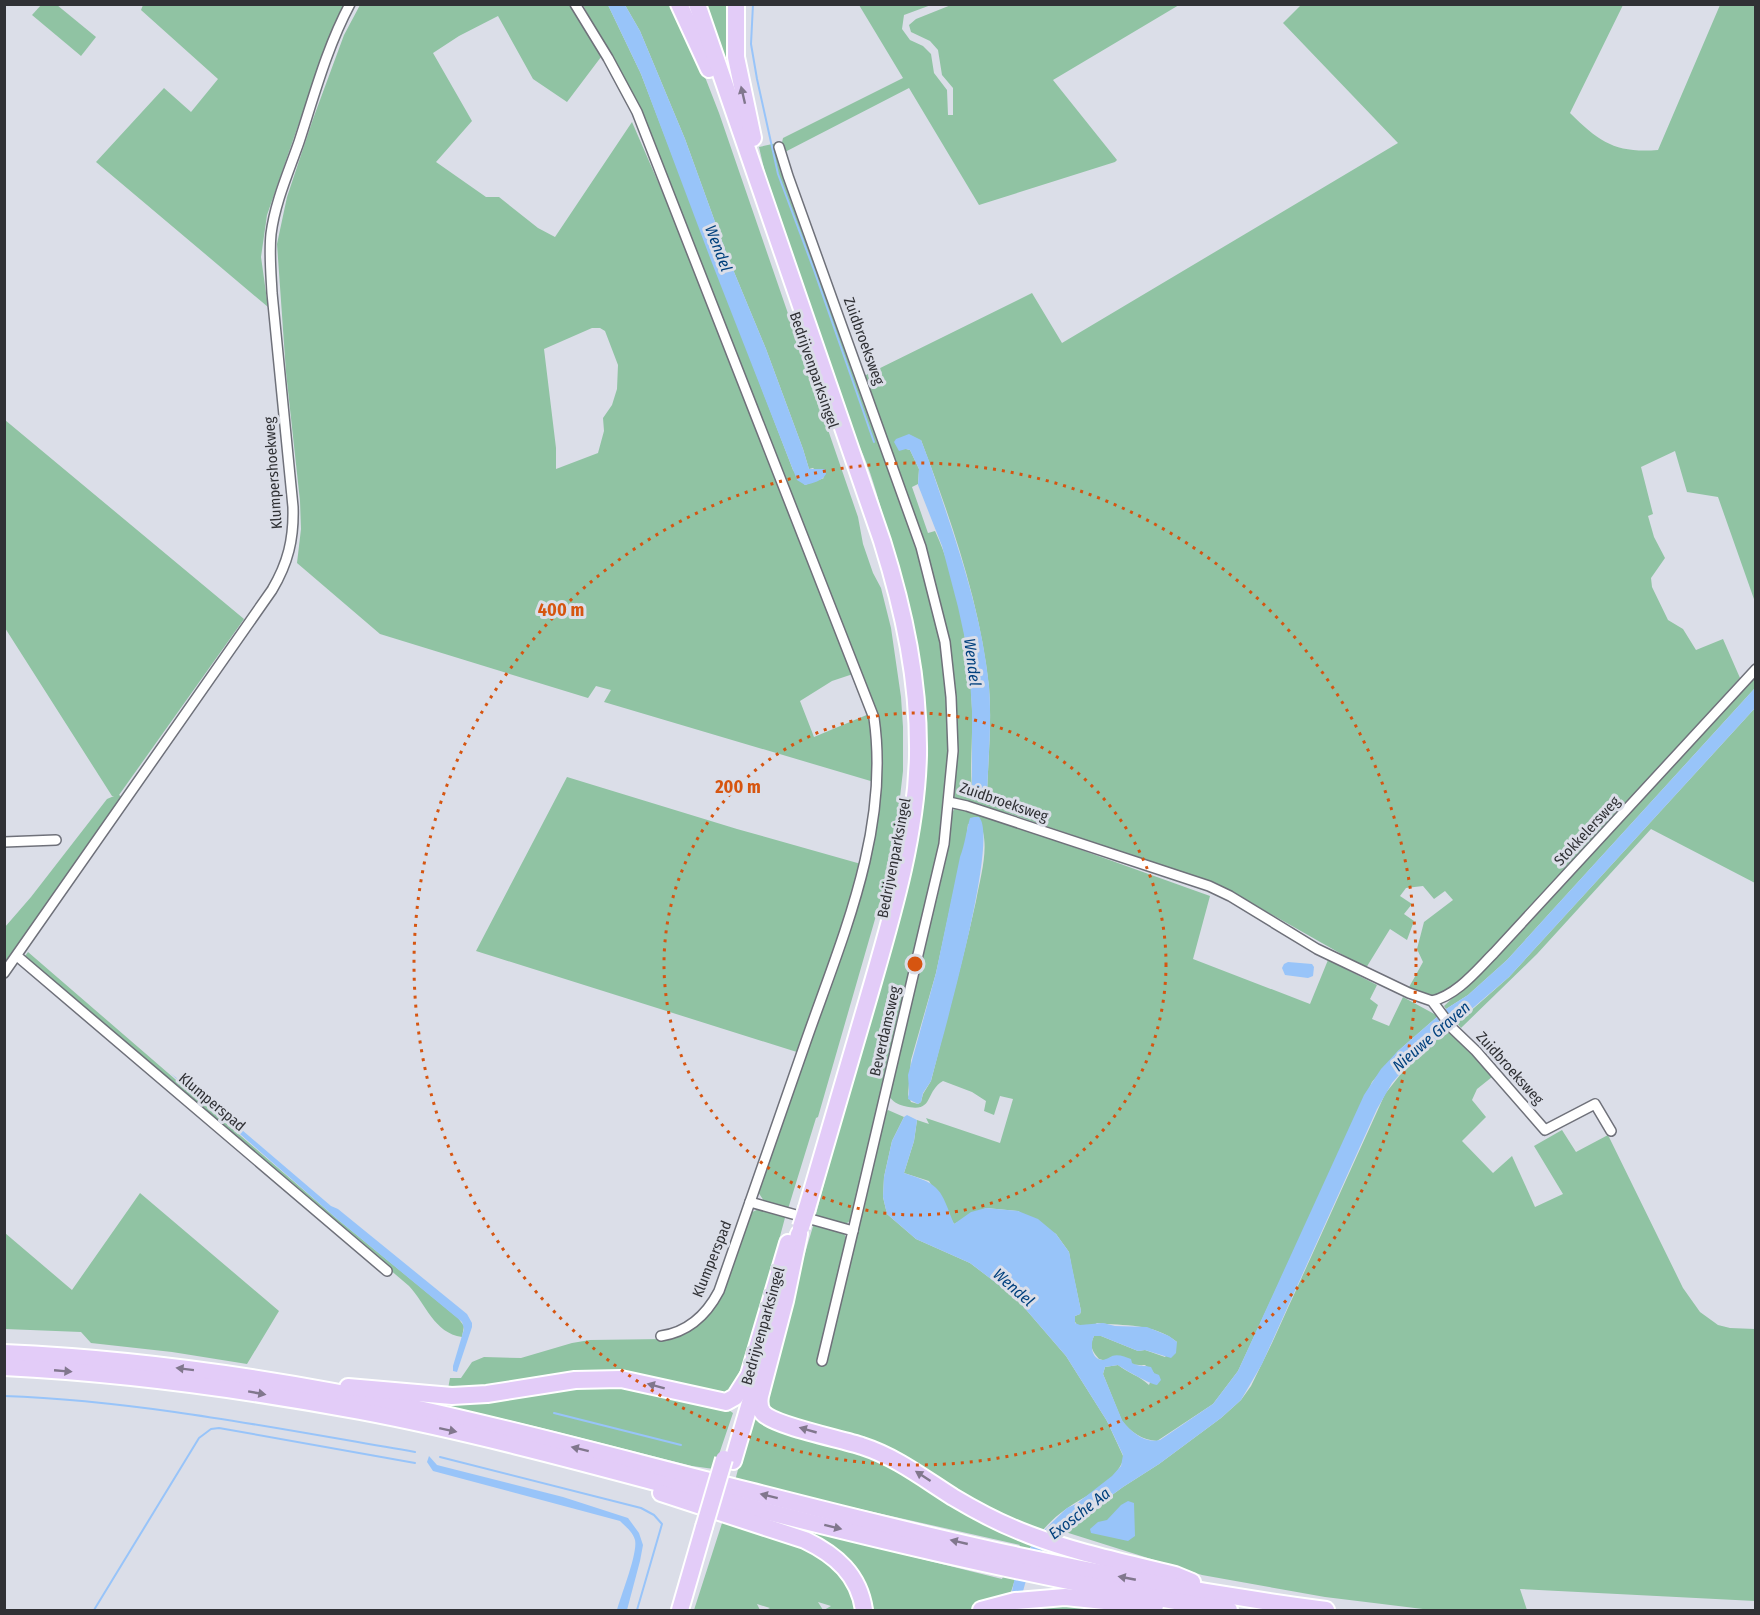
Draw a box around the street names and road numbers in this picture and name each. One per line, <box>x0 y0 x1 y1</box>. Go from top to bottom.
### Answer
street label: Zuidbroeksweg <box>840 295 888 387</box>
street label: Bedrijvenparksingel <box>786 309 842 431</box>
street label: Klumpershoekweg <box>260 416 286 530</box>
street label: Zuidbroeksweg <box>958 779 1050 825</box>
street label: Stokkelersweg <box>1550 793 1624 869</box>
street label: Bedrijvenparksingel <box>874 796 914 920</box>
street label: Beverdamsweg <box>866 984 904 1078</box>
street label: Zuidbroeksweg <box>1473 1028 1547 1108</box>
street label: Klumperspad <box>175 1069 249 1135</box>
street label: Klumperspad <box>688 1218 736 1300</box>
street label: Bedrijvenparksingel <box>738 1265 788 1387</box>

